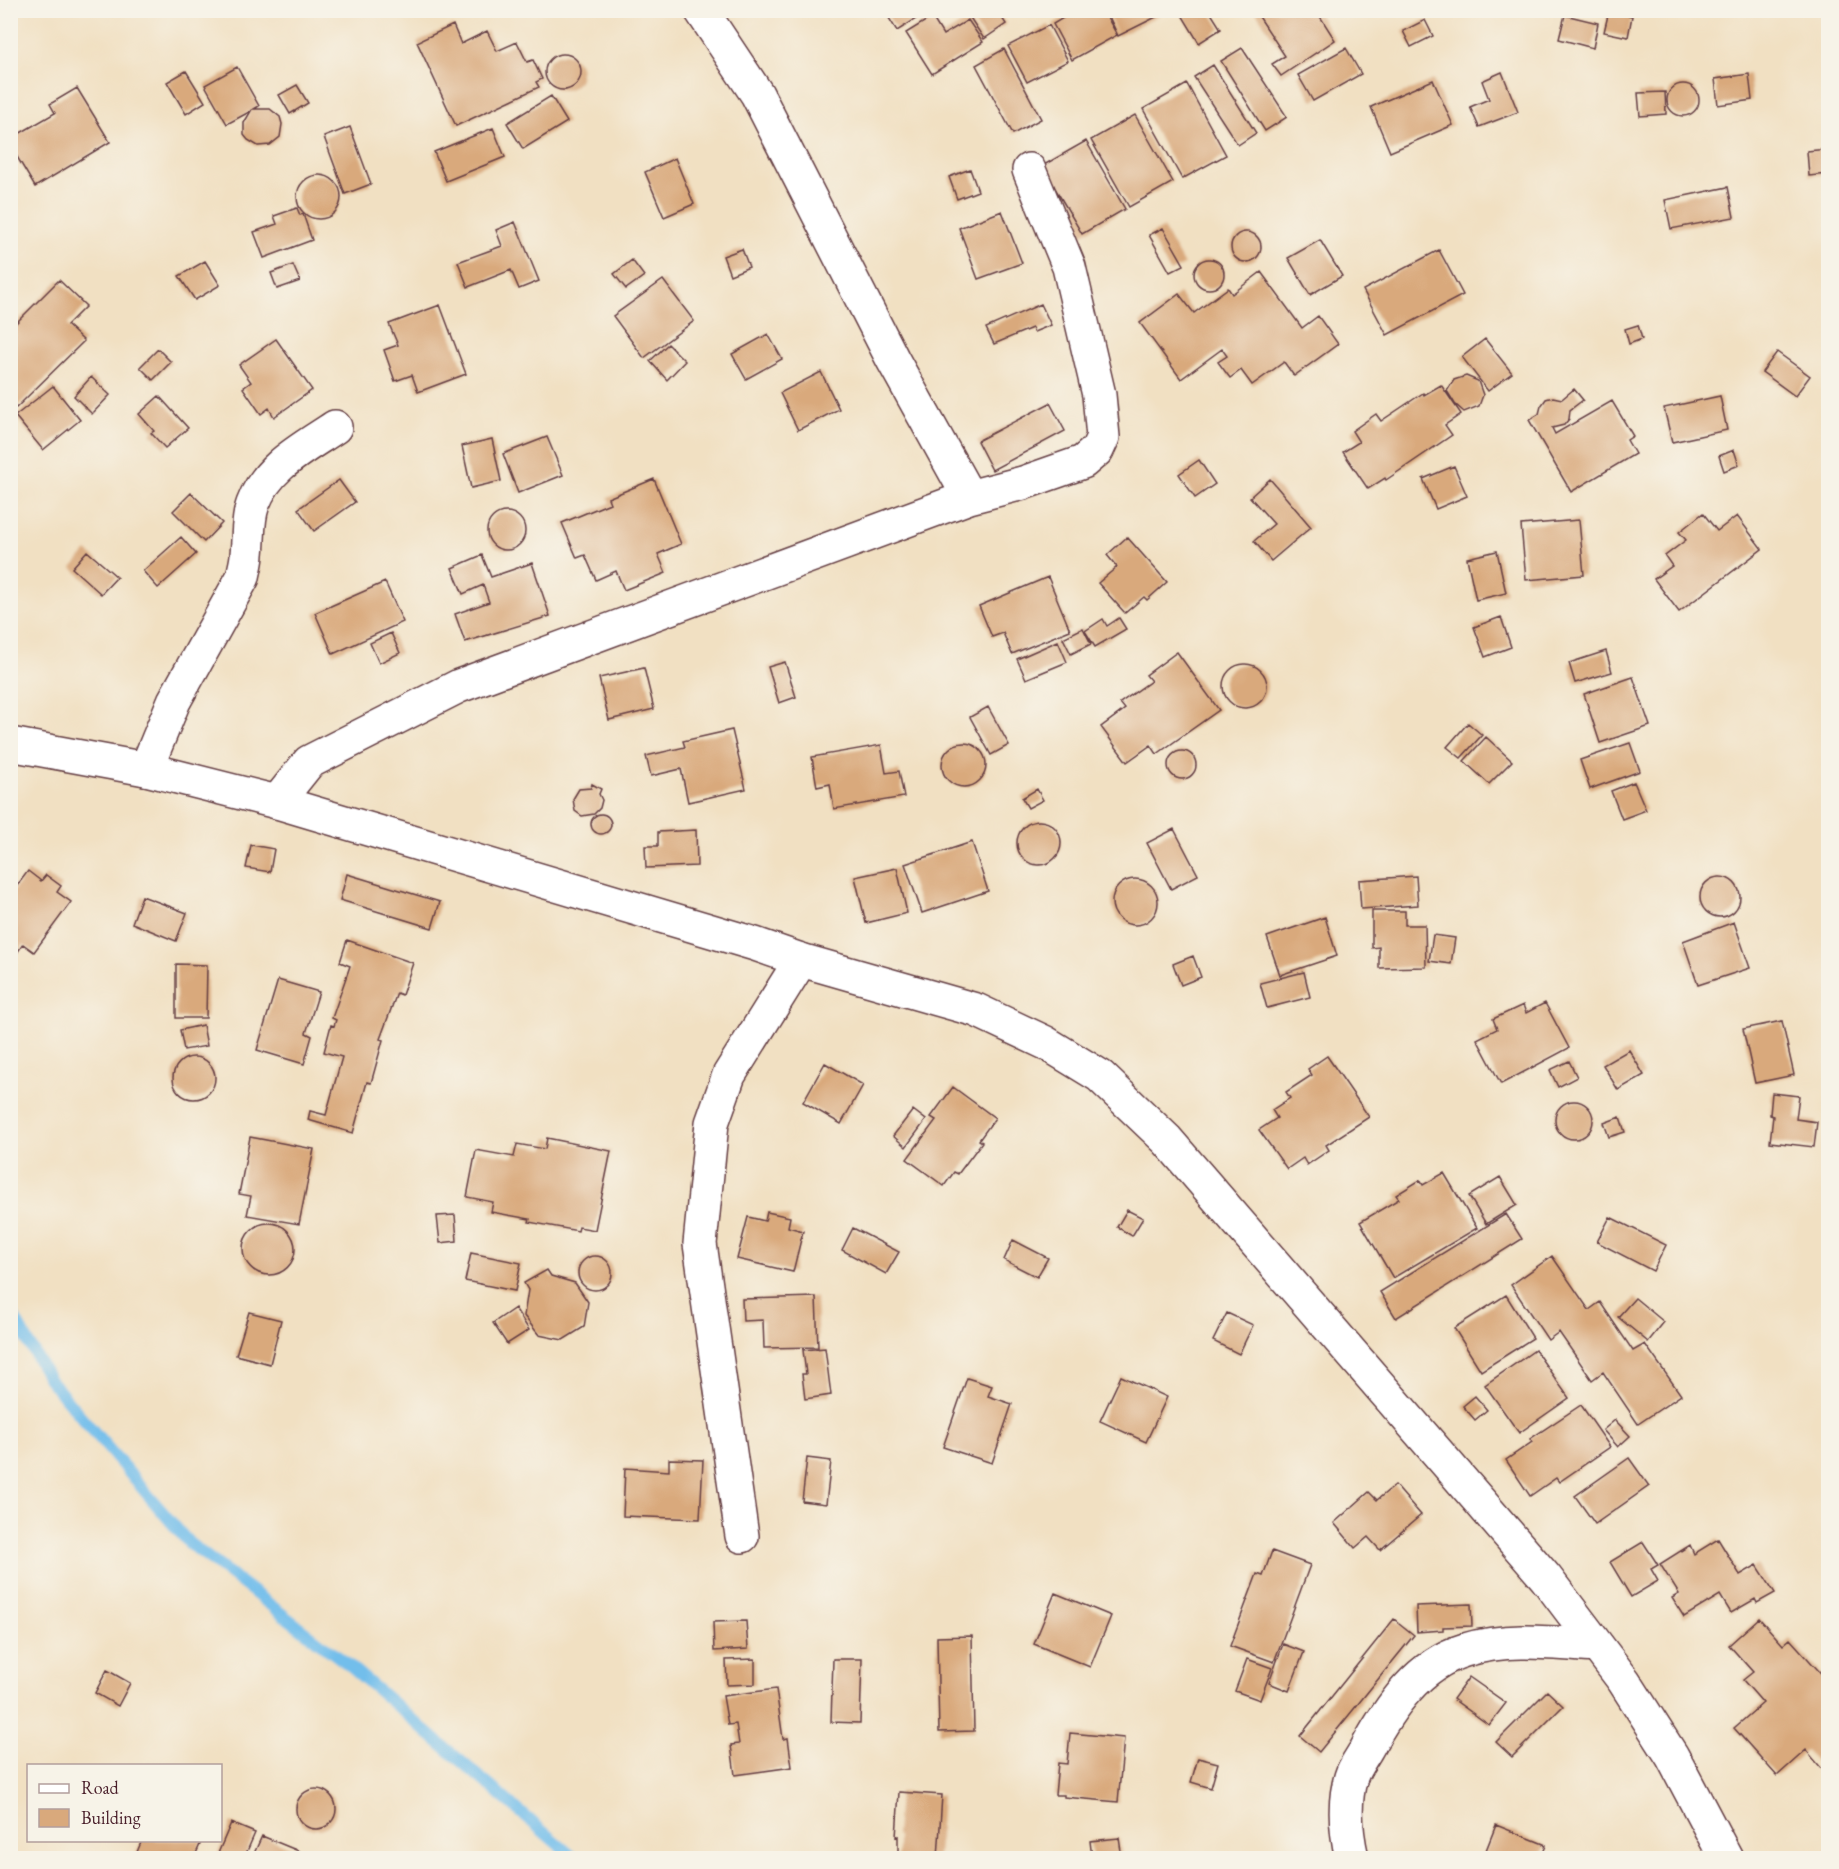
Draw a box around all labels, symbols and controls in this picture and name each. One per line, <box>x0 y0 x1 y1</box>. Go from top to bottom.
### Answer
legend <box>27 1764 222 1842</box>
text: Road <box>81 1776 120 1799</box>
text: Building <box>81 1806 141 1829</box>

